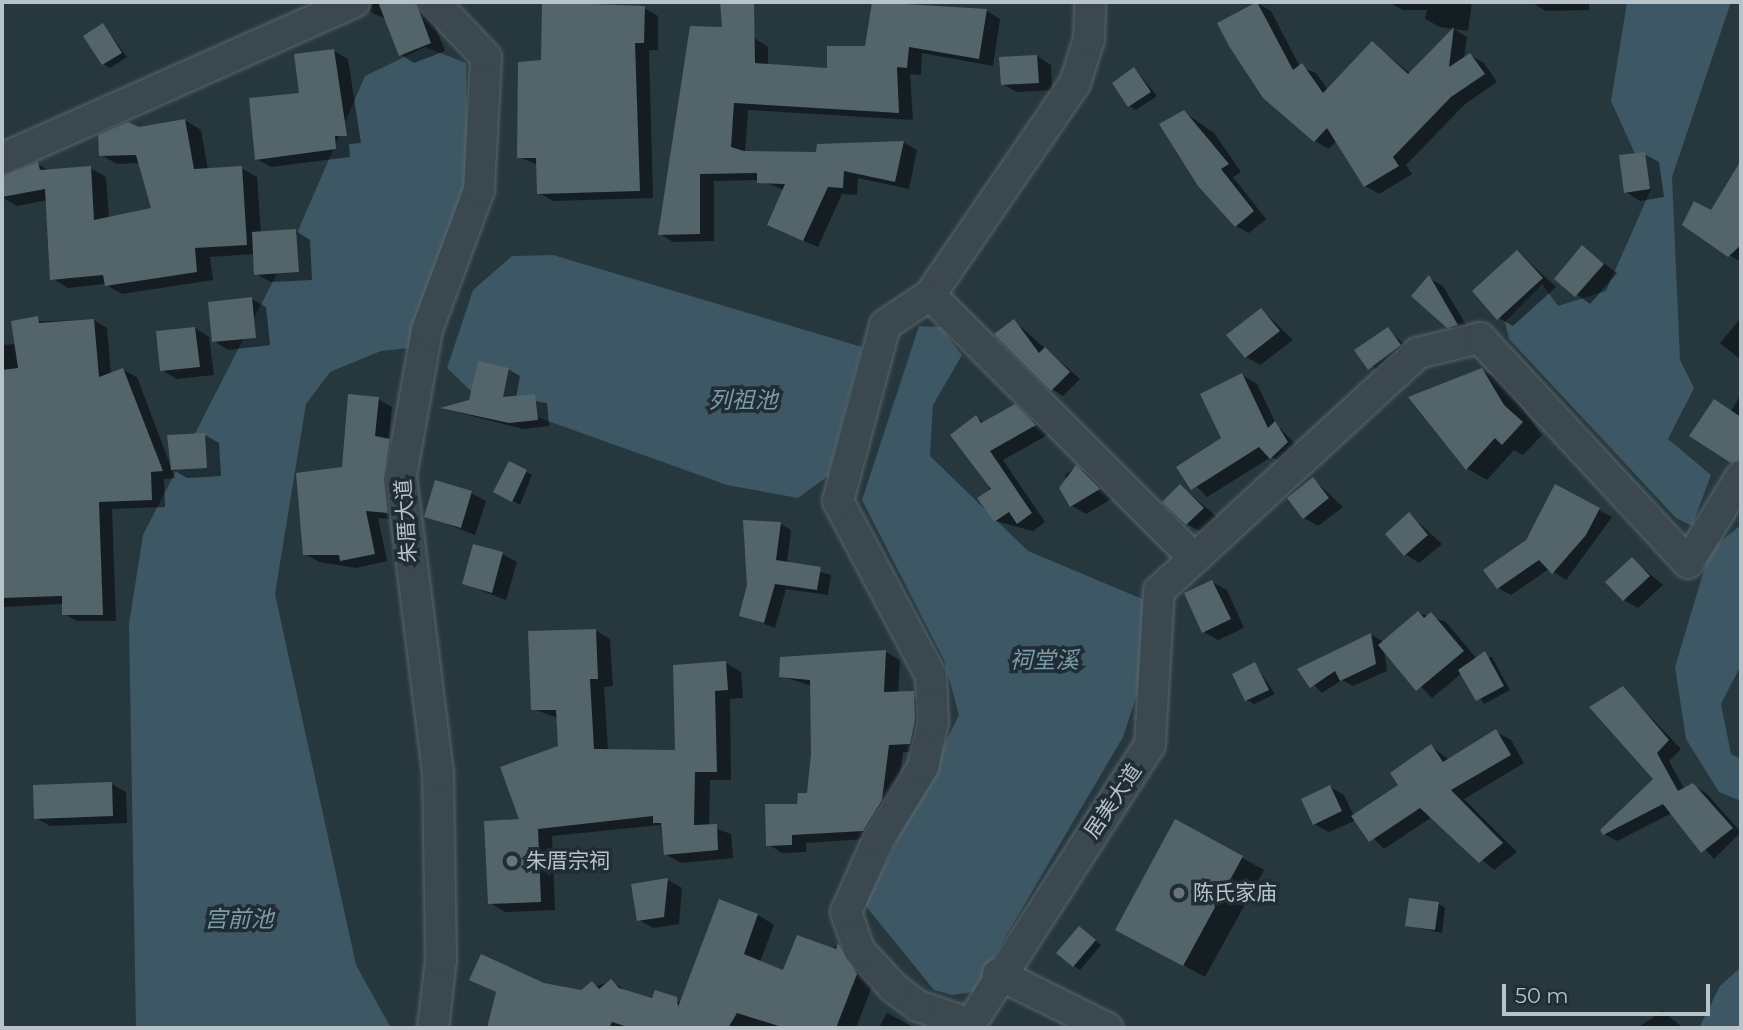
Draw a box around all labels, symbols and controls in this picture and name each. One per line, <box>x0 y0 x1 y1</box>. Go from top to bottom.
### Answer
water label: 列祖池 <box>709 386 777 414</box>
street label: 朱厝大道 <box>391 478 421 564</box>
water label: 祠堂溪 <box>1010 646 1078 674</box>
street label: 居美大道 <box>1079 759 1147 843</box>
place label: 朱厝宗祠 <box>526 848 610 874</box>
marker: 朱厝宗祠 <box>504 853 520 869</box>
place label: 陈氏家庙 <box>1193 880 1277 906</box>
marker: 陈氏家庙 <box>1171 885 1187 901</box>
water label: 宫前池 <box>205 905 273 933</box>
scale bar <box>1505 970 1713 1014</box>
text: 50 m <box>1515 983 1569 1008</box>

